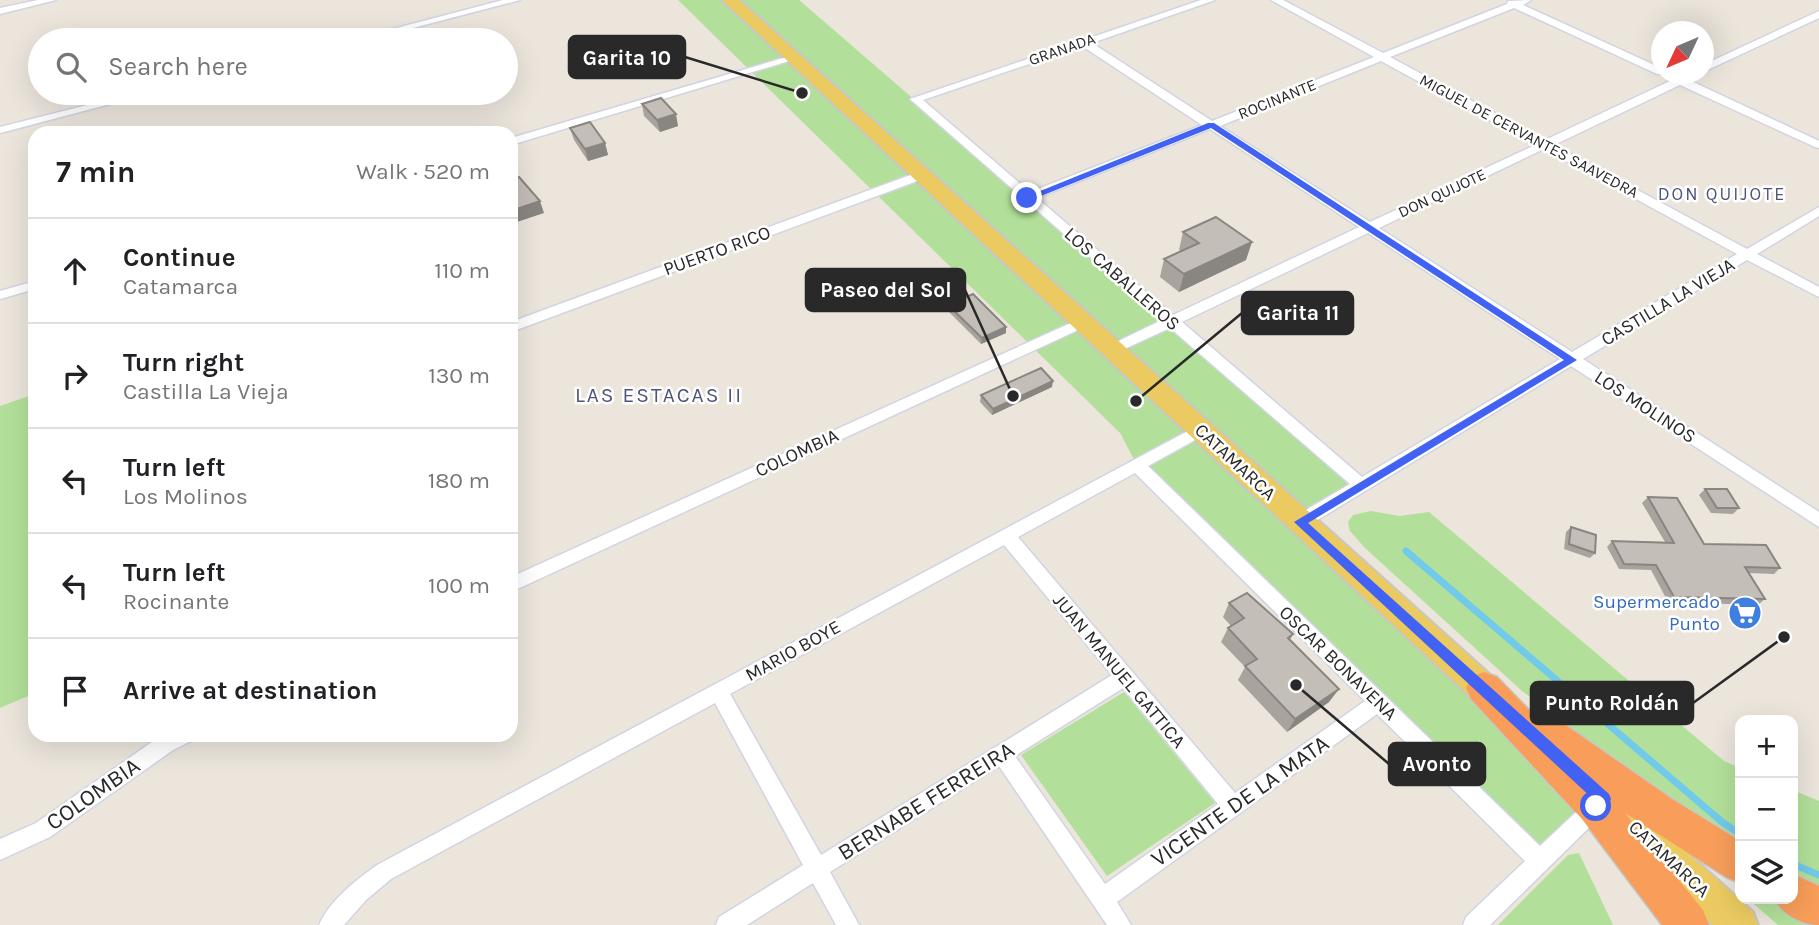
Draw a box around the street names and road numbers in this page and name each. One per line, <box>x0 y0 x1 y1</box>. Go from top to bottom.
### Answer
street label: GRANADA <box>1026 29 1098 69</box>
street label: MIGUEL DE CERVANTES SAAVEDRA <box>1416 70 1642 202</box>
street label: ROCINANTE <box>1235 75 1319 123</box>
street label: DON QUIJOTE <box>1395 164 1489 222</box>
street label: PUERTO RICO <box>660 221 774 281</box>
street label: LOS CABALLEROS <box>1060 223 1184 335</box>
street label: CASTILLA LA VIEJA <box>1597 253 1739 350</box>
street label: LOS MOLINOS <box>1590 366 1700 448</box>
street label: CATAMARCA <box>1190 419 1280 505</box>
street label: COLOMBIA <box>752 424 842 482</box>
street label: JUAN MANUEL GATTICA <box>1048 590 1190 753</box>
street label: OSCAR BONAVENA <box>1275 601 1402 725</box>
street label: MARIO BOYE <box>741 616 845 686</box>
street label: VICENTE DE LA MATA <box>1146 730 1334 872</box>
street label: BERNABE FERREIRA <box>833 736 1019 866</box>
street label: COLOMBIA <box>41 752 145 836</box>
street label: CATAMARCA <box>1624 816 1714 902</box>

